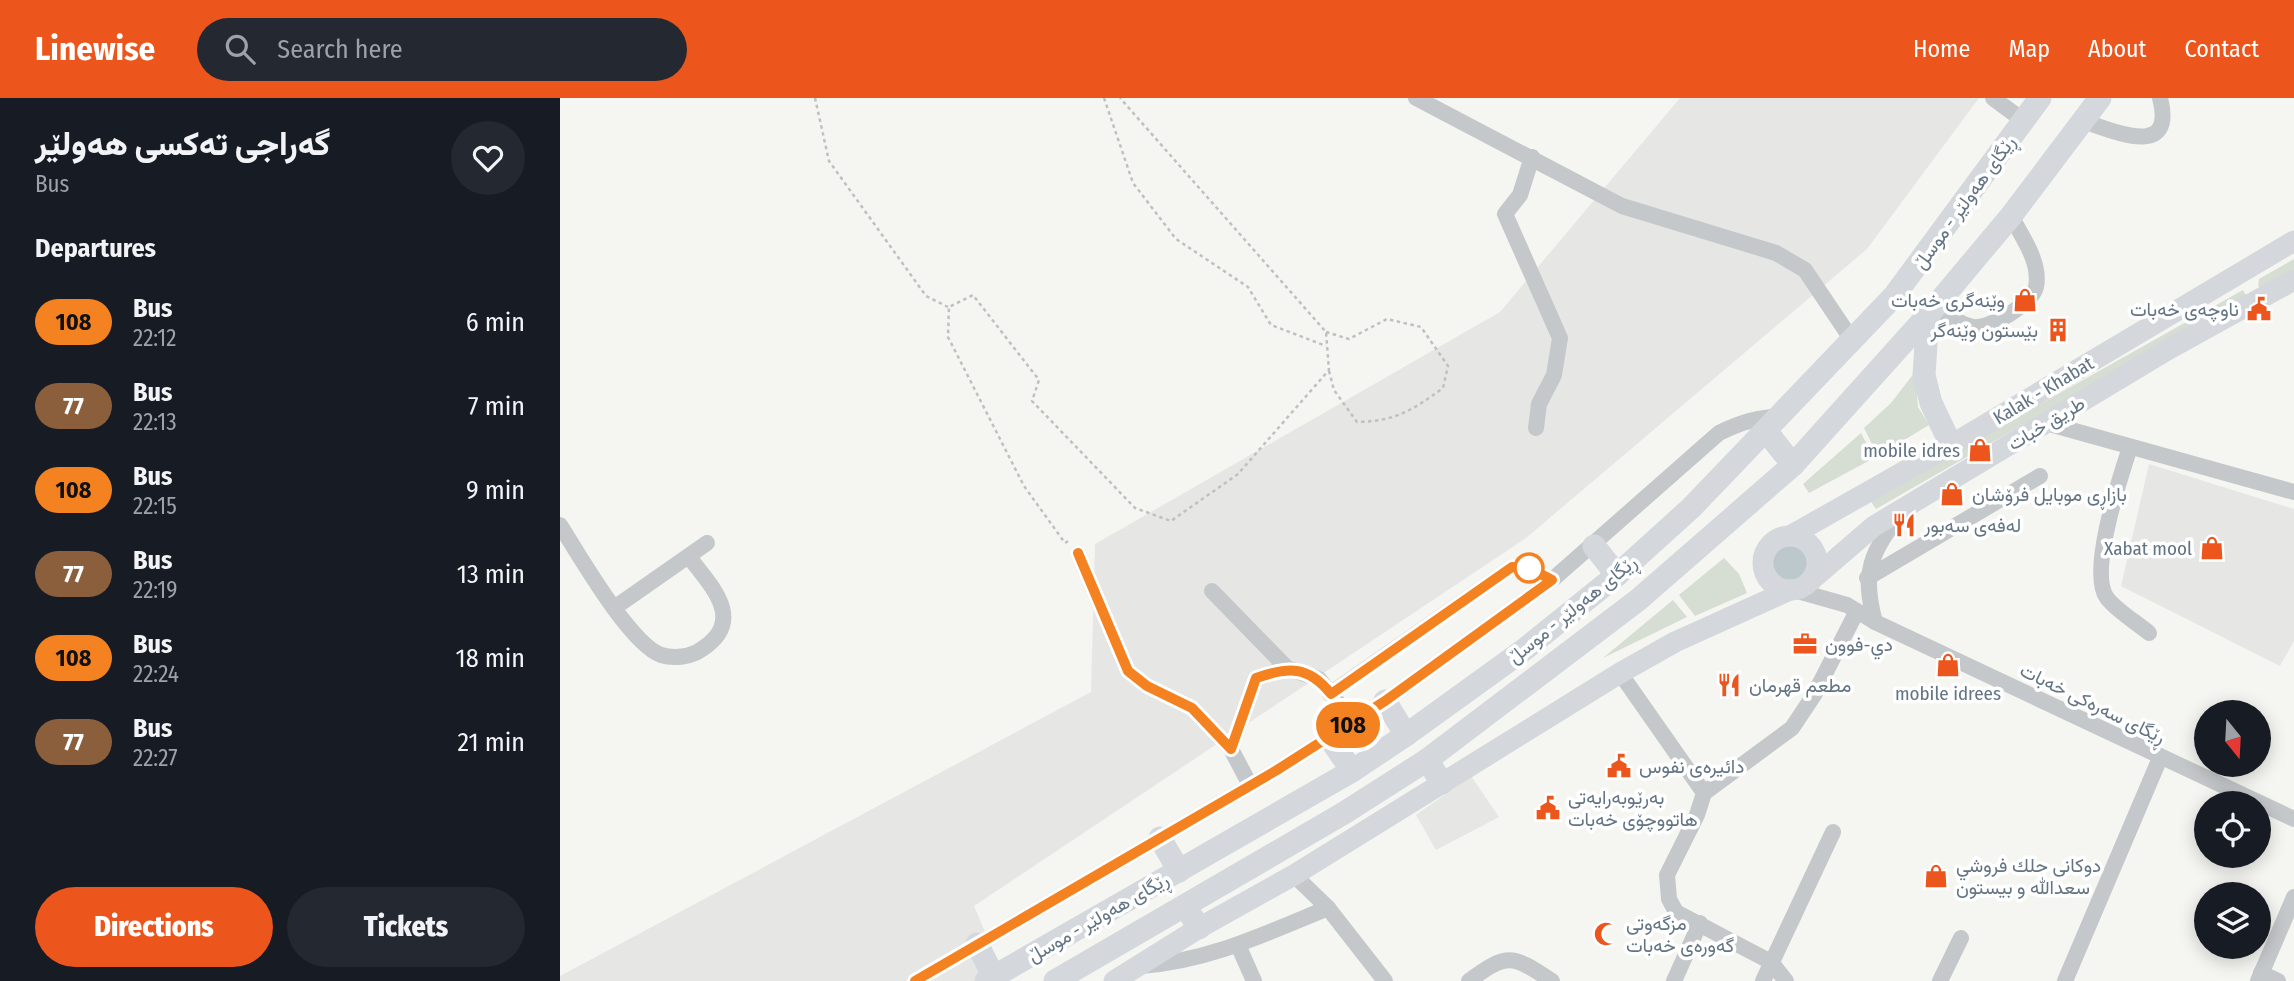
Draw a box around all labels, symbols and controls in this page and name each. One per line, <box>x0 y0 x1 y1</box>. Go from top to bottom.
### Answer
search box <box>197 18 687 81</box>
text: Linewise <box>35 29 155 69</box>
icon: search <box>221 30 259 68</box>
text: Search here <box>277 34 403 65</box>
text: Home <box>1913 35 1970 63</box>
text: Map <box>2008 35 2050 63</box>
text: About <box>2088 35 2146 63</box>
text: Contact <box>2184 35 2259 63</box>
button: heart <box>451 121 525 195</box>
text: گەراجی تەکسی هەولێر <box>35 124 330 164</box>
street label: ڕێگای هەولێر - موسڵ <box>1908 131 2024 276</box>
text: Bus <box>35 170 69 198</box>
text: Departures <box>35 233 156 264</box>
shop icon: وێنەگری خەبات <box>2011 286 2039 314</box>
place label: وێنەگری خەبات <box>1891 289 2005 312</box>
text: Bus <box>133 293 172 324</box>
public building icon: ناوچەی خەبات <box>2245 295 2273 323</box>
place label: ناوچەی خەبات <box>2130 298 2239 323</box>
text: 6 min <box>466 307 525 338</box>
text: 108 <box>56 308 91 336</box>
building icon: بێستون وێنەگر <box>2044 316 2072 344</box>
place label: بێستون وێنەگر <box>1929 319 2038 342</box>
text: 22:12 <box>133 324 176 352</box>
street label: Kalak - Khabat <box>1989 351 2098 429</box>
text: Bus <box>133 377 172 408</box>
text: 7 min <box>468 391 525 422</box>
text: 77 <box>63 392 84 420</box>
street label: طريق خبات <box>2004 392 2089 455</box>
text: 22:13 <box>133 408 177 436</box>
shop icon: mobile idres <box>1966 436 1994 464</box>
place label: mobile idres <box>1863 439 1960 462</box>
text: Bus <box>133 461 172 492</box>
text: 9 min <box>466 475 525 506</box>
text: 108 <box>56 476 91 504</box>
shop icon: بازاڕی موبایل فرۆشان <box>1938 480 1966 508</box>
place label: بازاڕی موبایل فرۆشان <box>1972 483 2127 510</box>
text: 22:15 <box>133 492 177 520</box>
restaurant icon: لەفەی سەبور <box>1890 511 1918 539</box>
place label: لەفەی سەبور <box>1923 514 2021 537</box>
shop icon: Xabat mool <box>2198 534 2226 562</box>
place label: Xabat mool <box>2104 537 2192 560</box>
text: Bus <box>133 545 172 576</box>
street label: ڕێگای هەولێر - موسڵ <box>1503 550 1644 671</box>
unlabelled marker <box>1514 553 1544 583</box>
text: 13 min <box>457 559 525 590</box>
text: 77 <box>63 560 84 588</box>
text: 22:19 <box>133 576 177 604</box>
text: Bus <box>133 629 172 660</box>
office icon: دي-فوون <box>1791 630 1819 658</box>
place label: دي-فوون <box>1825 633 1893 660</box>
text: 18 min <box>456 643 525 674</box>
text: 108 <box>56 644 91 672</box>
shop icon: mobile idrees <box>1934 651 1962 679</box>
street label: ڕێگای سەرەکی خەبات <box>2015 658 2169 752</box>
text: 22:24 <box>133 660 179 688</box>
restaurant icon: مطعم قهرمان <box>1715 671 1743 699</box>
place label: مطعم قهرمان <box>1749 674 1851 698</box>
place label: mobile idrees <box>1895 682 2001 705</box>
north arrow <box>2194 700 2272 777</box>
map controls <box>2194 700 2271 959</box>
line badge: 108 <box>1308 702 1388 748</box>
text: 108 <box>1330 711 1366 739</box>
text: Bus <box>133 713 172 744</box>
text: 21 min <box>458 727 525 758</box>
text: 77 <box>63 728 84 756</box>
text: 22:27 <box>133 744 177 772</box>
public building icon: دائیرەی نفوس <box>1605 752 1633 780</box>
place label: دائیرەی نفوس <box>1639 755 1744 778</box>
place label: به‌رێوبه‌رایه‌تی هاتووچۆی خه‌بات <box>1568 786 1698 833</box>
button: locate <box>2194 791 2271 868</box>
public building icon: به‌رێوبه‌رایه‌تی هاتووچۆی خه‌بات <box>1534 794 1562 822</box>
place label: دوكانى جلك فروشي سعدالله و بيستون <box>1956 854 2101 899</box>
shop icon: دوكانى جلك فروشي سعدالله و بيستون <box>1922 862 1950 890</box>
street label: ڕێگای هەولێر - موسڵ <box>1024 868 1175 971</box>
button: layers <box>2194 882 2271 959</box>
button: Directions <box>35 887 273 967</box>
button: Tickets <box>287 887 525 967</box>
place label: مزگەوتى گەورەى خەبات <box>1626 912 1734 957</box>
mosque icon: مزگەوتى گەورەى خەبات <box>1592 920 1620 948</box>

